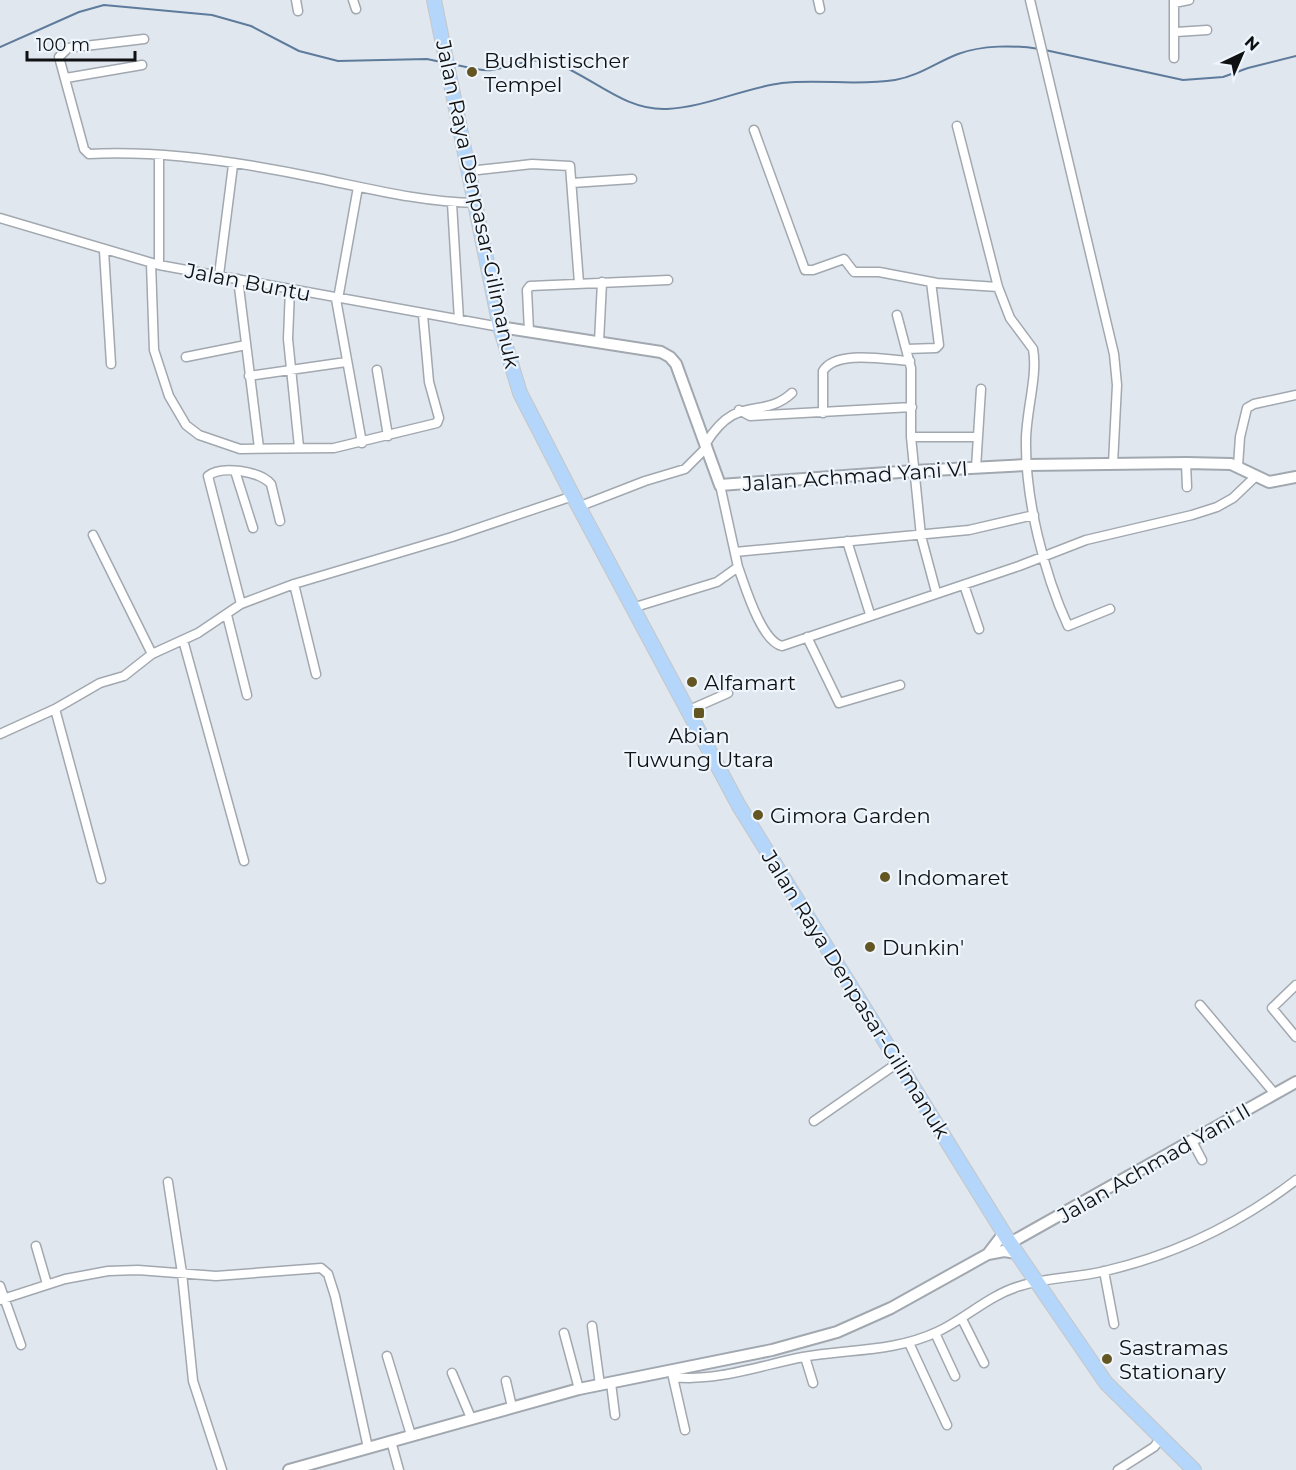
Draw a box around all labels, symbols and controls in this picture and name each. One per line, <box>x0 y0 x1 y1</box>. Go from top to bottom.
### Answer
scale bar <box>27 24 135 62</box>
north arrow <box>1212 24 1272 84</box>
text: N <box>1241 32 1263 55</box>
text: 100 m <box>36 34 90 56</box>
street label: Jalan Raya Denpasar-Gilimanuk <box>431 37 525 371</box>
place label: Budhistischer Tempel <box>484 48 630 97</box>
marker: Budhistischer Tempel <box>465 65 479 79</box>
street label: Jalan Buntu <box>182 257 313 306</box>
street label: Jalan Achmad Yani VI <box>740 456 969 496</box>
place label: Alfamart <box>704 670 796 695</box>
marker: Alfamart <box>685 675 699 689</box>
marker: Abian Tuwung Utara <box>692 706 706 720</box>
place label: Abian Tuwung Utara <box>624 723 774 772</box>
place label: Gimora Garden <box>770 803 931 828</box>
marker: Gimora Garden <box>751 808 765 822</box>
street label: Jalan Raya Denpasar-Gilimanuk <box>756 844 956 1143</box>
place label: Indomaret <box>897 865 1009 890</box>
marker: Indomaret <box>878 870 892 884</box>
place label: Dunkin' <box>882 935 964 960</box>
marker: Dunkin' <box>863 940 877 954</box>
street label: Jalan Achmad Yani II <box>1052 1098 1255 1229</box>
place label: Sastramas Stationary <box>1119 1335 1228 1384</box>
marker: Sastramas Stationary <box>1100 1352 1114 1366</box>

